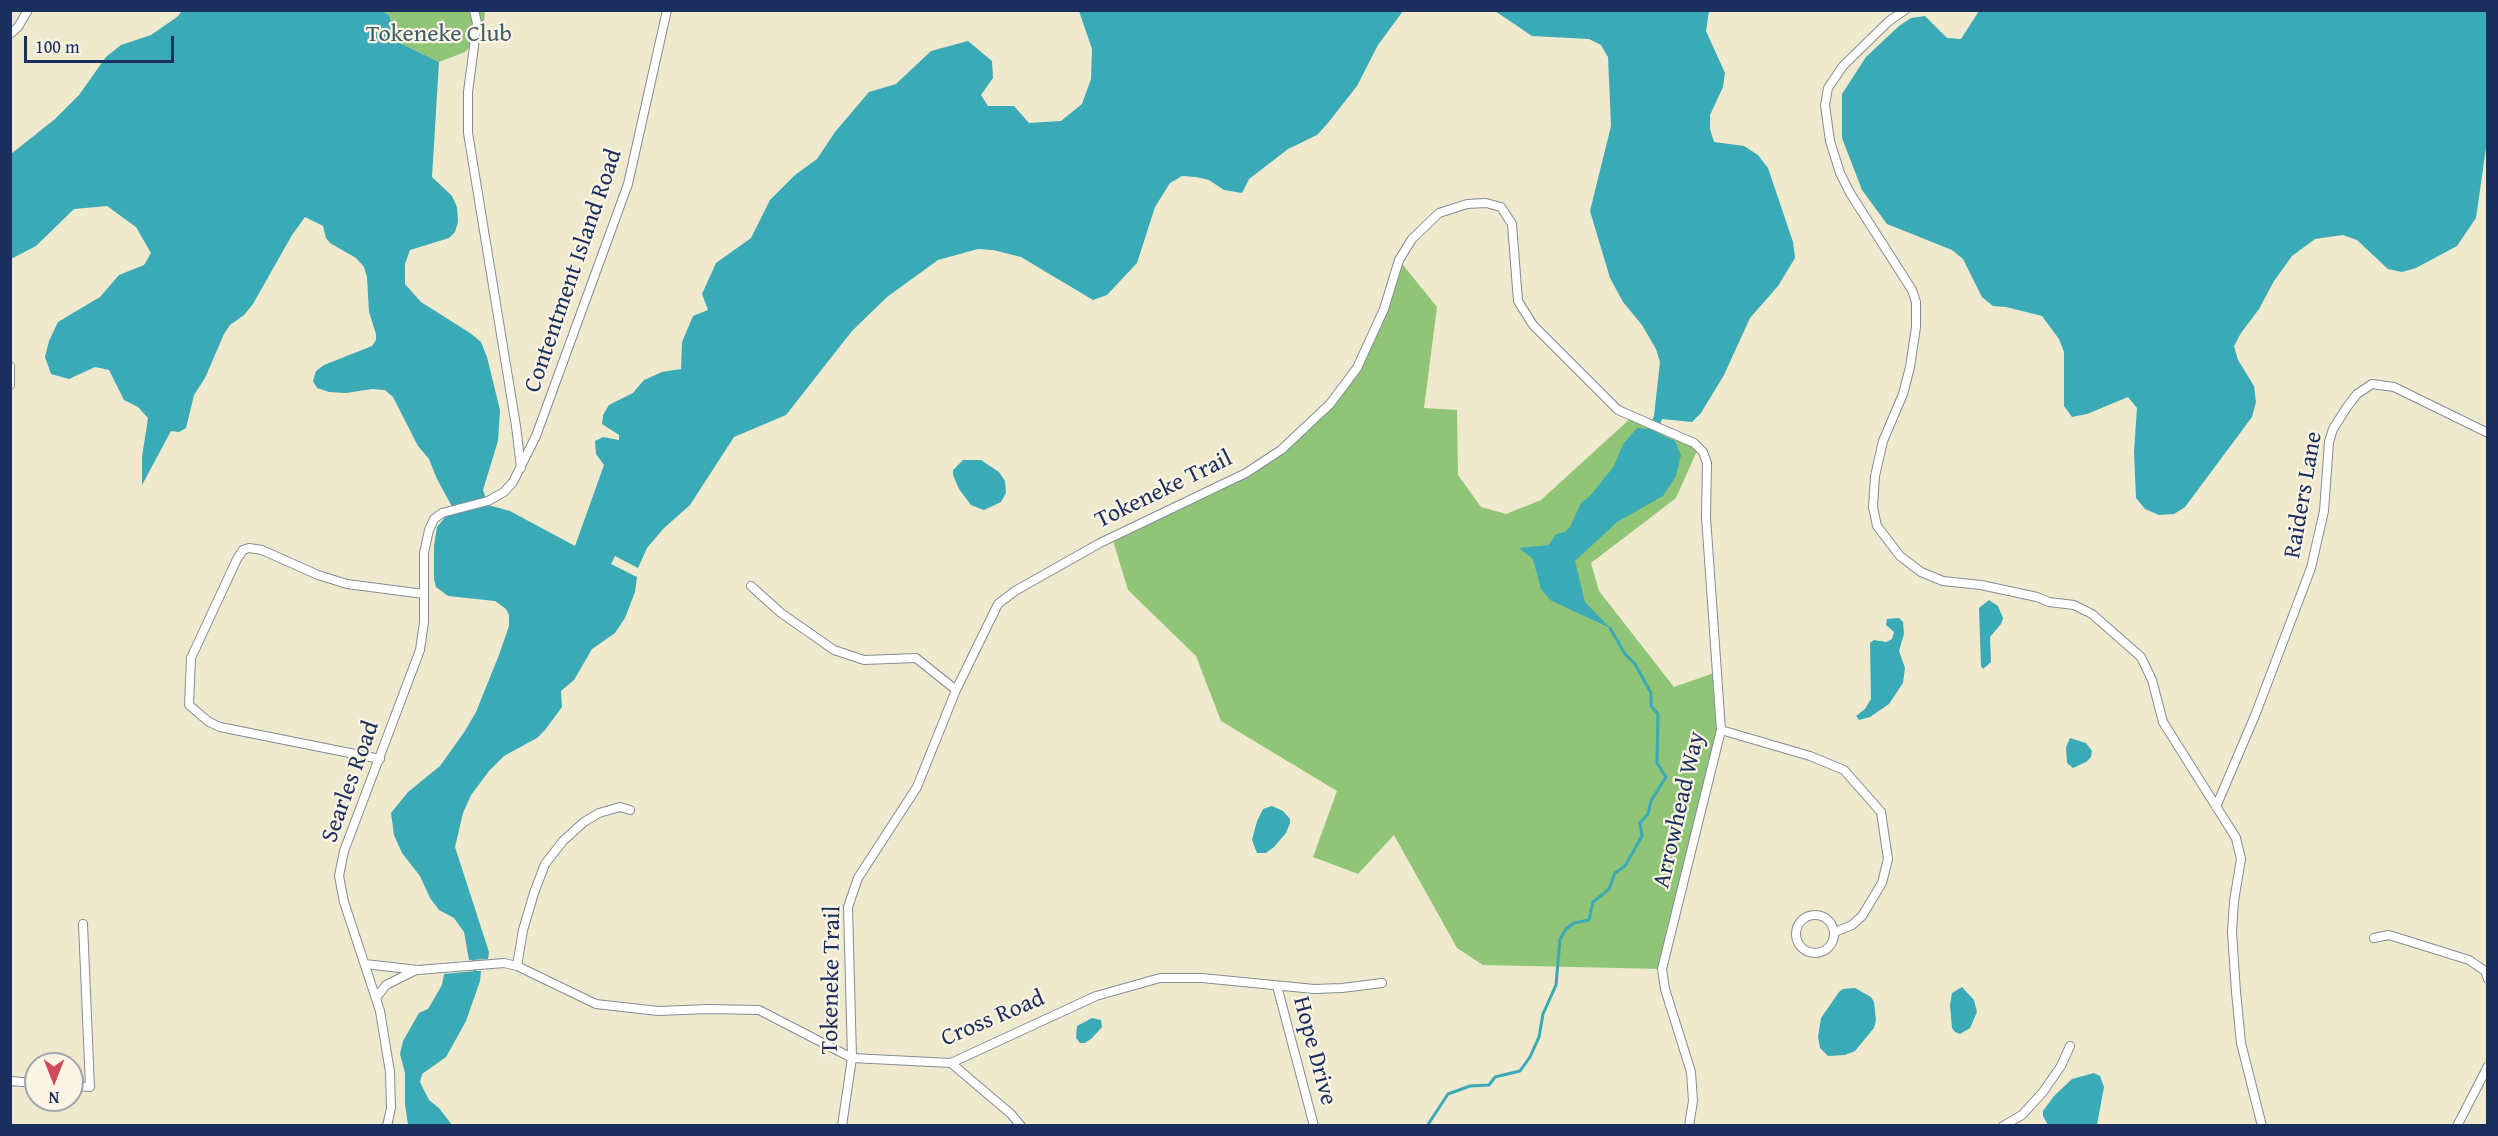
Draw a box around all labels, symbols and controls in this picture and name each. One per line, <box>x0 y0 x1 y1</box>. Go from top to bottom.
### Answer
park label: Tokeneke Club <box>366 21 512 49</box>
scale bar <box>27 24 177 62</box>
text: 100 m <box>35 33 80 60</box>
street label: Contentment Island Road <box>519 146 629 396</box>
street label: Raiders Lane <box>2279 429 2329 561</box>
street label: Tokeneke Trail <box>1091 444 1237 536</box>
street label: Searles Road <box>316 717 386 847</box>
street label: Arrowhead Way <box>1648 729 1712 891</box>
street label: Tokeneke Trail <box>816 905 848 1055</box>
street label: Cross Road <box>937 984 1049 1054</box>
street label: Hope Drive <box>1286 993 1342 1109</box>
north arrow <box>24 1052 84 1112</box>
text: N <box>49 1086 59 1110</box>

